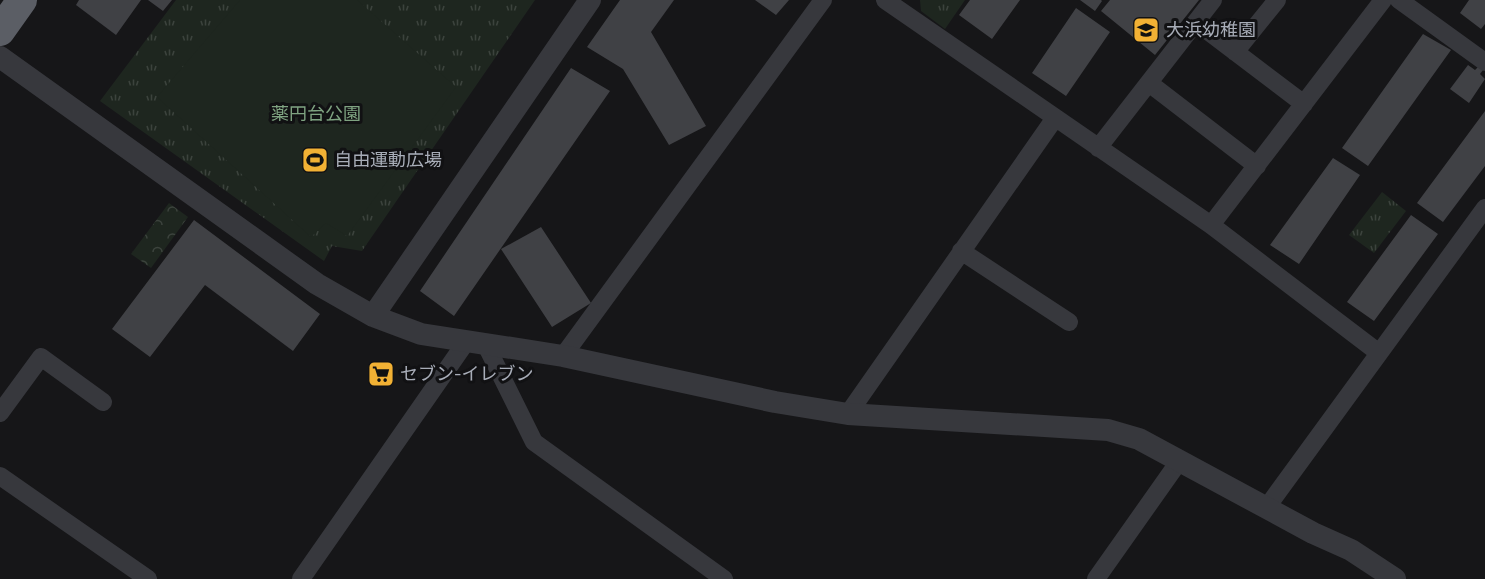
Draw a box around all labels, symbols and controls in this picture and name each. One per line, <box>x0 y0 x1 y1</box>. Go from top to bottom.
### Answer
school or university icon: 大浜幼稚園 <box>1131 15 1161 45</box>
place label: 大浜幼稚園 <box>1166 19 1256 41</box>
park label: 薬円台公園 <box>271 103 361 125</box>
sports icon: 自由運動広場 <box>300 145 330 175</box>
place label: 自由運動広場 <box>334 149 442 171</box>
supermarket icon: セブン-イレブン <box>366 359 396 389</box>
place label: セブン-イレブン <box>400 363 534 385</box>

